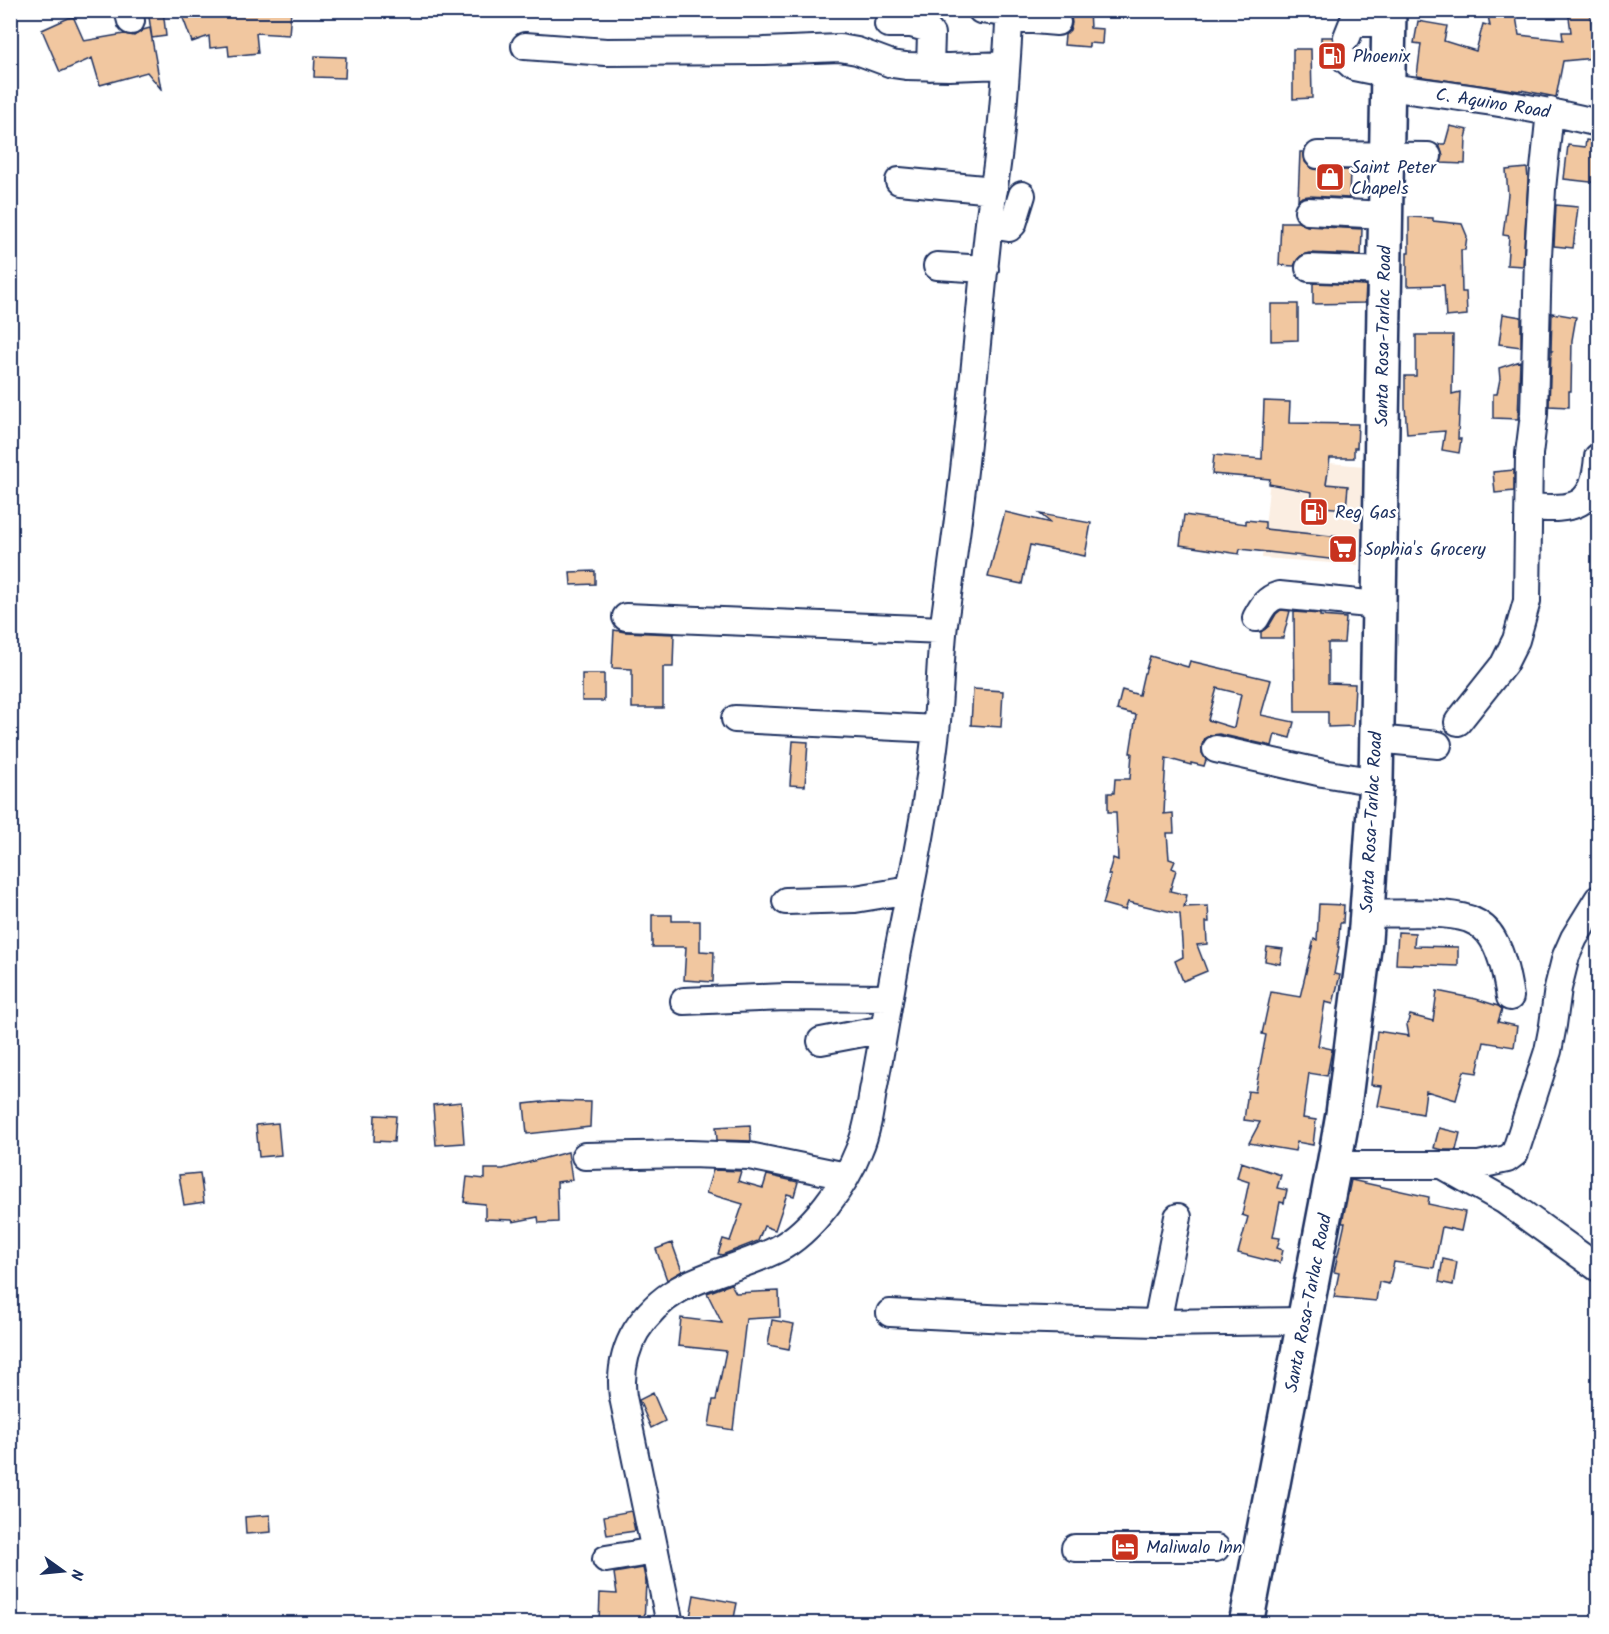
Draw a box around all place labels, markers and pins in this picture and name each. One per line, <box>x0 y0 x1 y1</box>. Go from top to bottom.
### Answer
fuel station icon: Phoenix <box>1316 40 1348 72</box>
place label: Phoenix <box>1353 43 1411 72</box>
place label: Saint Peter Chapels <box>1351 154 1437 204</box>
shop icon: Saint Peter Chapels <box>1314 161 1346 193</box>
fuel station icon: Reg Gas <box>1298 496 1330 528</box>
place label: Reg Gas <box>1335 499 1397 528</box>
supermarket icon: Sophia's Grocery <box>1327 533 1359 565</box>
place label: Sophia's Grocery <box>1364 536 1486 565</box>
hotel icon: Maliwalo Inn <box>1109 1531 1141 1563</box>
place label: Maliwalo Inn <box>1146 1534 1242 1563</box>

